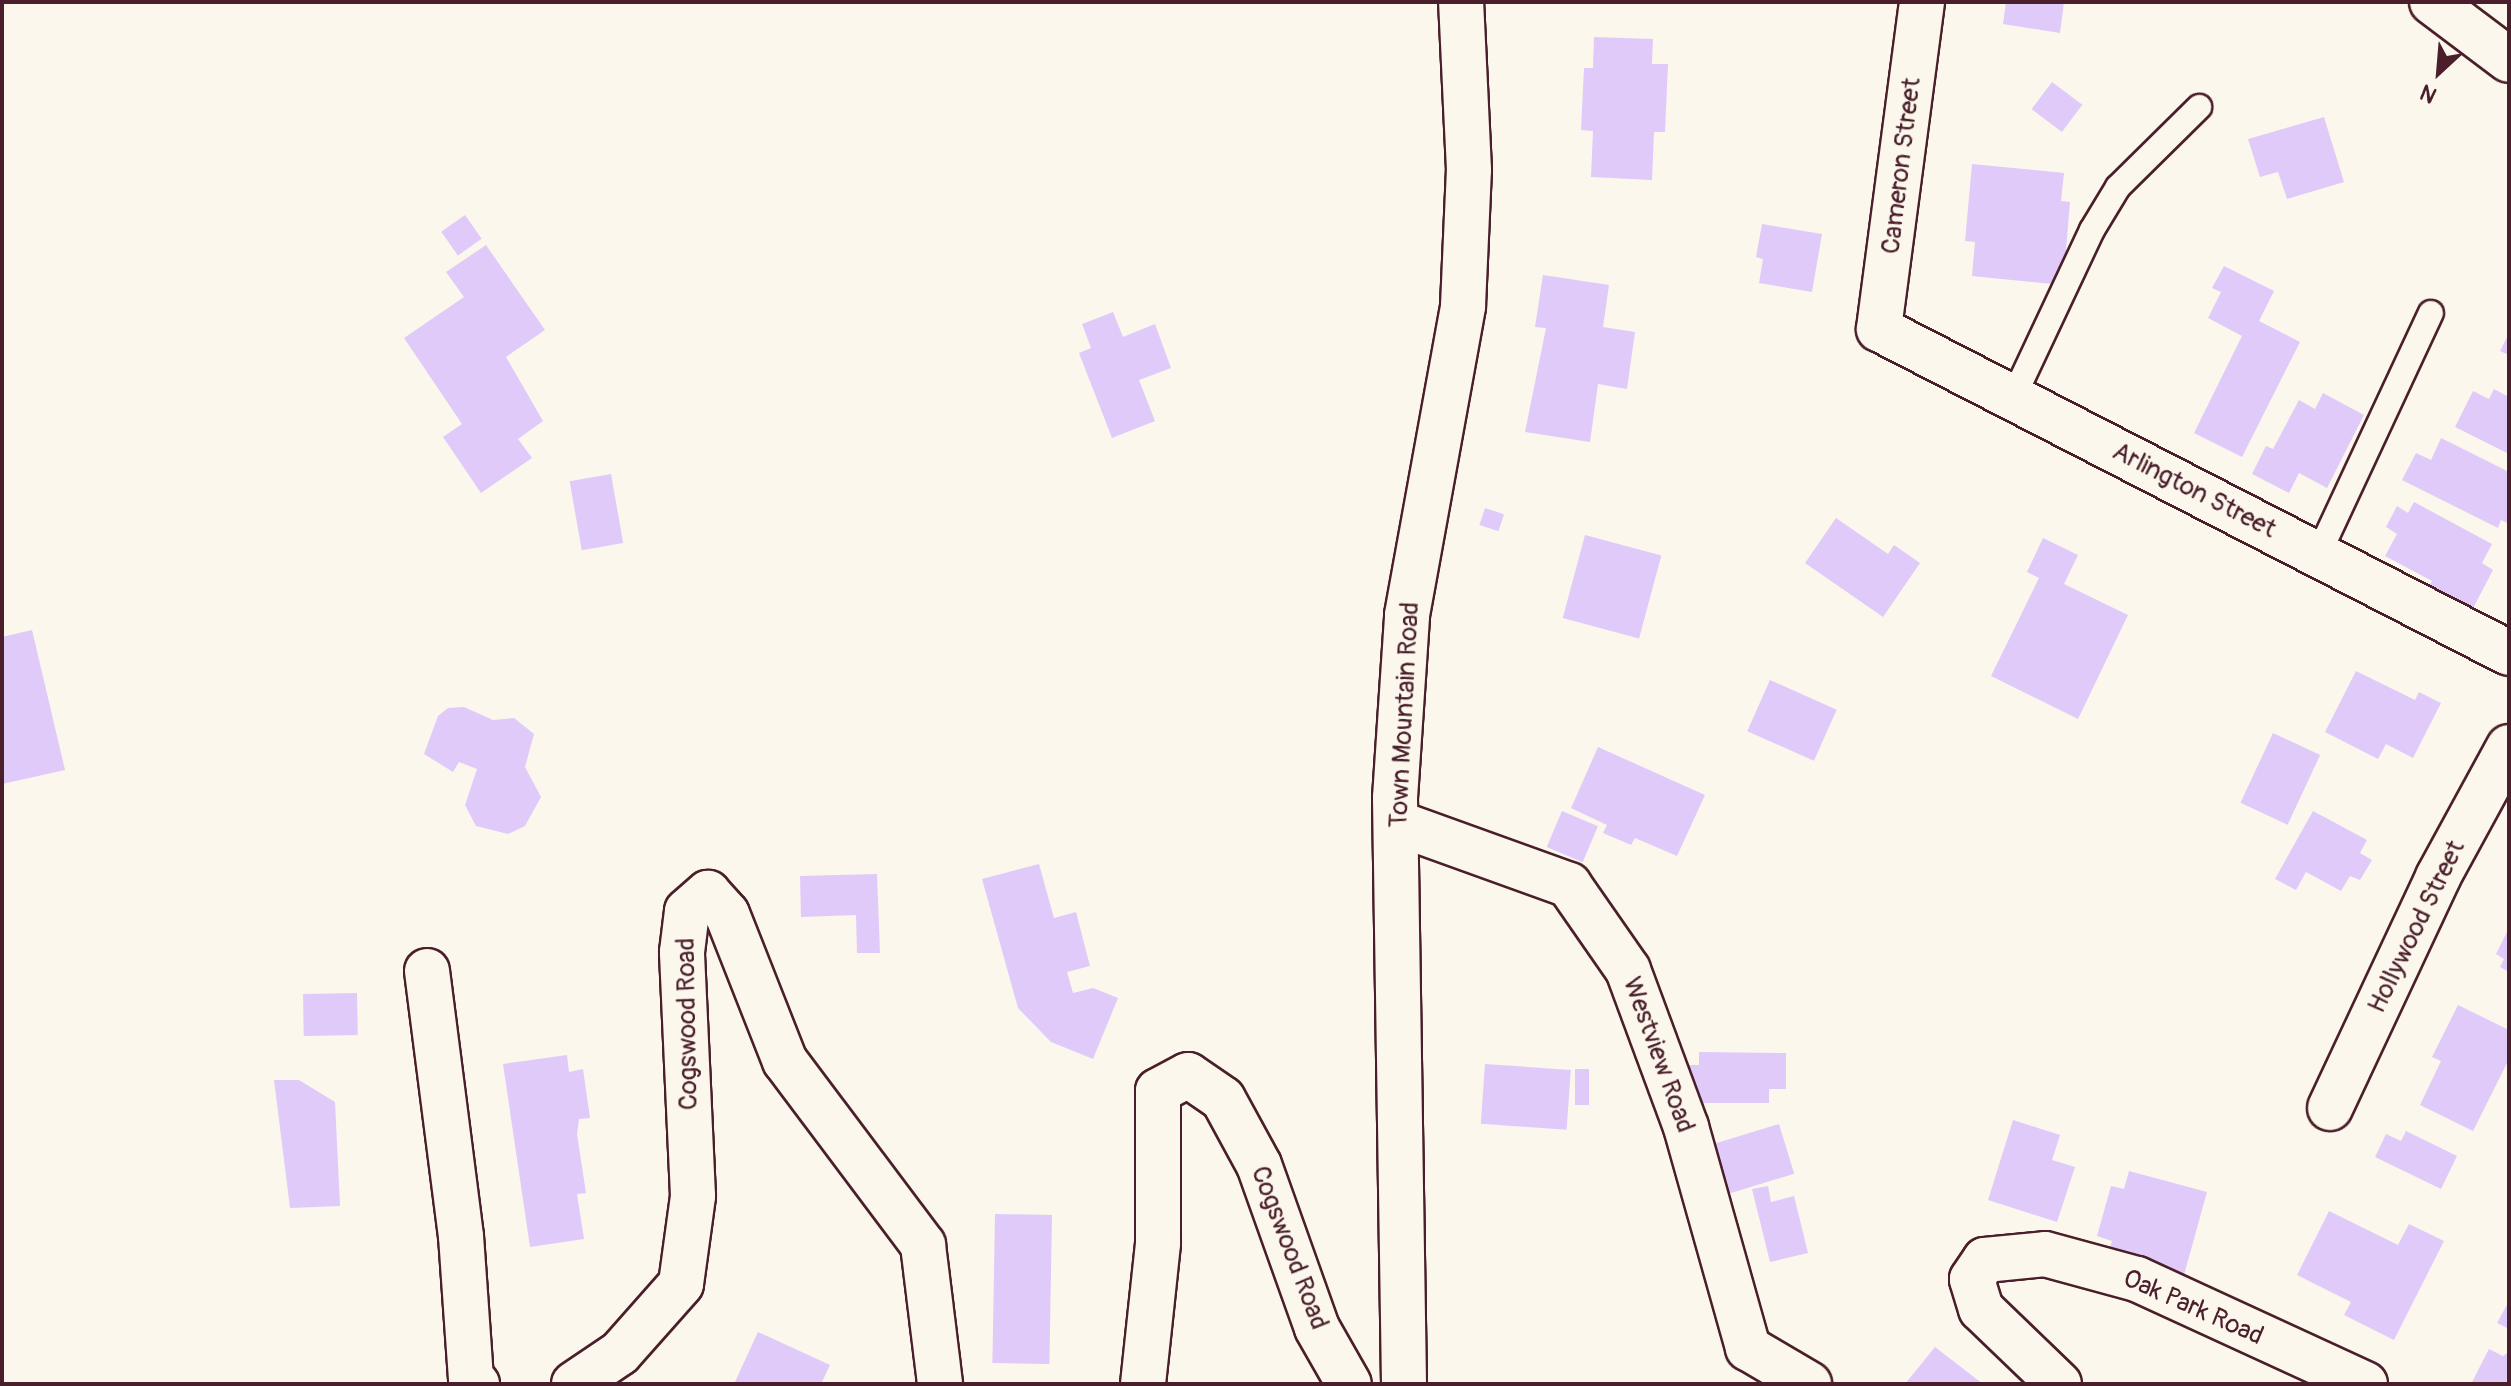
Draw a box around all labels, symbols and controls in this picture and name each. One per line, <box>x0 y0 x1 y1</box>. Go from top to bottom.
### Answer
north arrow <box>2399 32 2479 112</box>
street label: Cameron Street <box>1876 76 1928 256</box>
text: N <box>2416 78 2441 109</box>
street label: Arlington Street <box>2107 436 2281 546</box>
street label: Town Mountain Road <box>1384 601 1426 829</box>
street label: Hollywood Street <box>2362 836 2472 1018</box>
street label: Cogswood Road <box>671 938 705 1110</box>
street label: Westview Road <box>1615 973 1701 1137</box>
street label: Cogswood Road <box>1244 1162 1334 1334</box>
street label: Oak Park Road <box>2118 1263 2268 1353</box>

